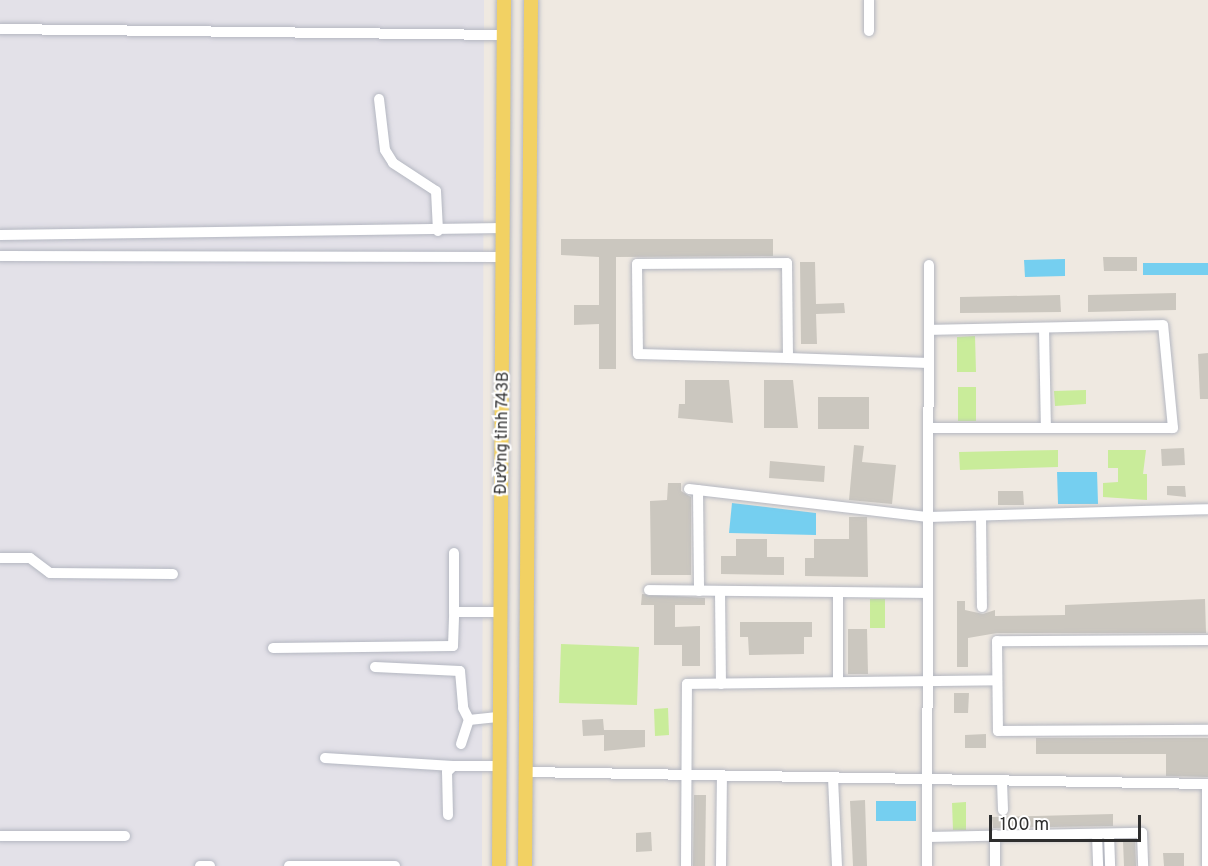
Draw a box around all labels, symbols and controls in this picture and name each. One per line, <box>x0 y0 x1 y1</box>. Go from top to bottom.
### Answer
street label: Đường tỉnh 743B <box>492 371 514 495</box>
scale bar <box>992 803 1144 841</box>
text: 100 m <box>1000 814 1049 837</box>

